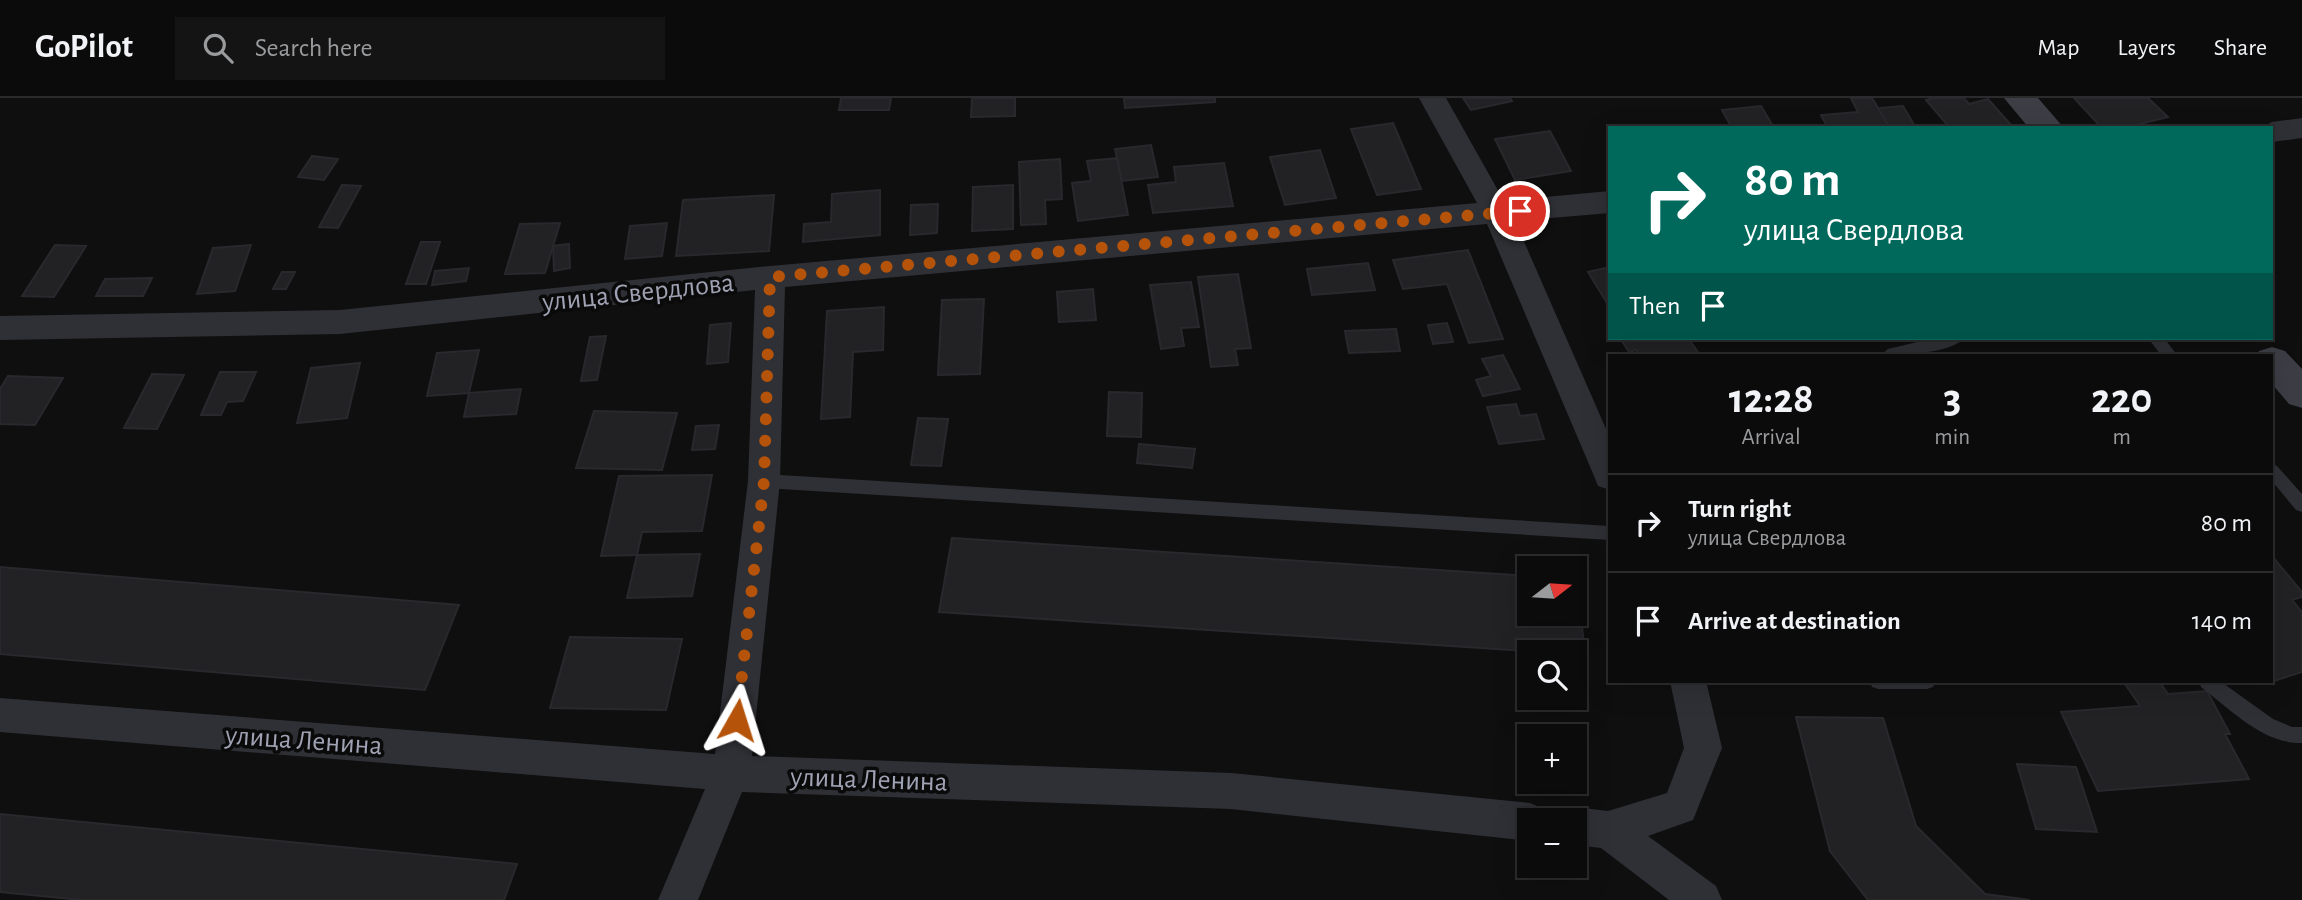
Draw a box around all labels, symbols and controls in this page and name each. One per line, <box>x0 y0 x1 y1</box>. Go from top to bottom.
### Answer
search box <box>175 17 665 80</box>
icon: search <box>199 29 237 67</box>
text: GoPilot <box>35 31 133 64</box>
text: Search here <box>255 35 372 61</box>
text: Map <box>2037 36 2079 60</box>
text: Layers <box>2117 36 2176 60</box>
text: Share <box>2214 36 2267 60</box>
icon: right <box>1629 154 1720 245</box>
text: 80 m <box>1744 156 1841 205</box>
pin <box>1490 181 1550 241</box>
icon: arrive <box>1501 192 1539 230</box>
text: улица Свердлова <box>1744 214 1964 246</box>
street label: улица Свердлова <box>540 269 736 317</box>
icon: arrive <box>1694 287 1732 325</box>
text: Then <box>1629 293 1680 319</box>
text: 12:28 <box>1729 378 1814 420</box>
text: 3 <box>1943 378 1961 420</box>
text: 220 <box>2091 378 2152 420</box>
text: Arrival <box>1742 426 1801 449</box>
text: min <box>1934 426 1970 449</box>
text: m <box>2112 426 2131 449</box>
text: Turn right <box>1688 496 1791 522</box>
icon: right <box>1629 504 1667 542</box>
text: 80 m <box>2201 510 2252 536</box>
text: улица Свердлова <box>1688 527 1846 550</box>
north arrow <box>1517 556 1587 626</box>
map controls <box>1517 556 1587 878</box>
icon: arrive <box>1629 602 1667 640</box>
text: Arrive at destination <box>1688 608 1901 634</box>
text: 140 m <box>2192 608 2252 634</box>
button: search <box>1517 640 1587 710</box>
position arrow <box>700 683 774 757</box>
street label: улица Ленина <box>223 721 383 760</box>
button: + <box>1517 724 1587 794</box>
street label: улица Ленина <box>789 763 948 797</box>
button: − <box>1517 808 1587 878</box>

